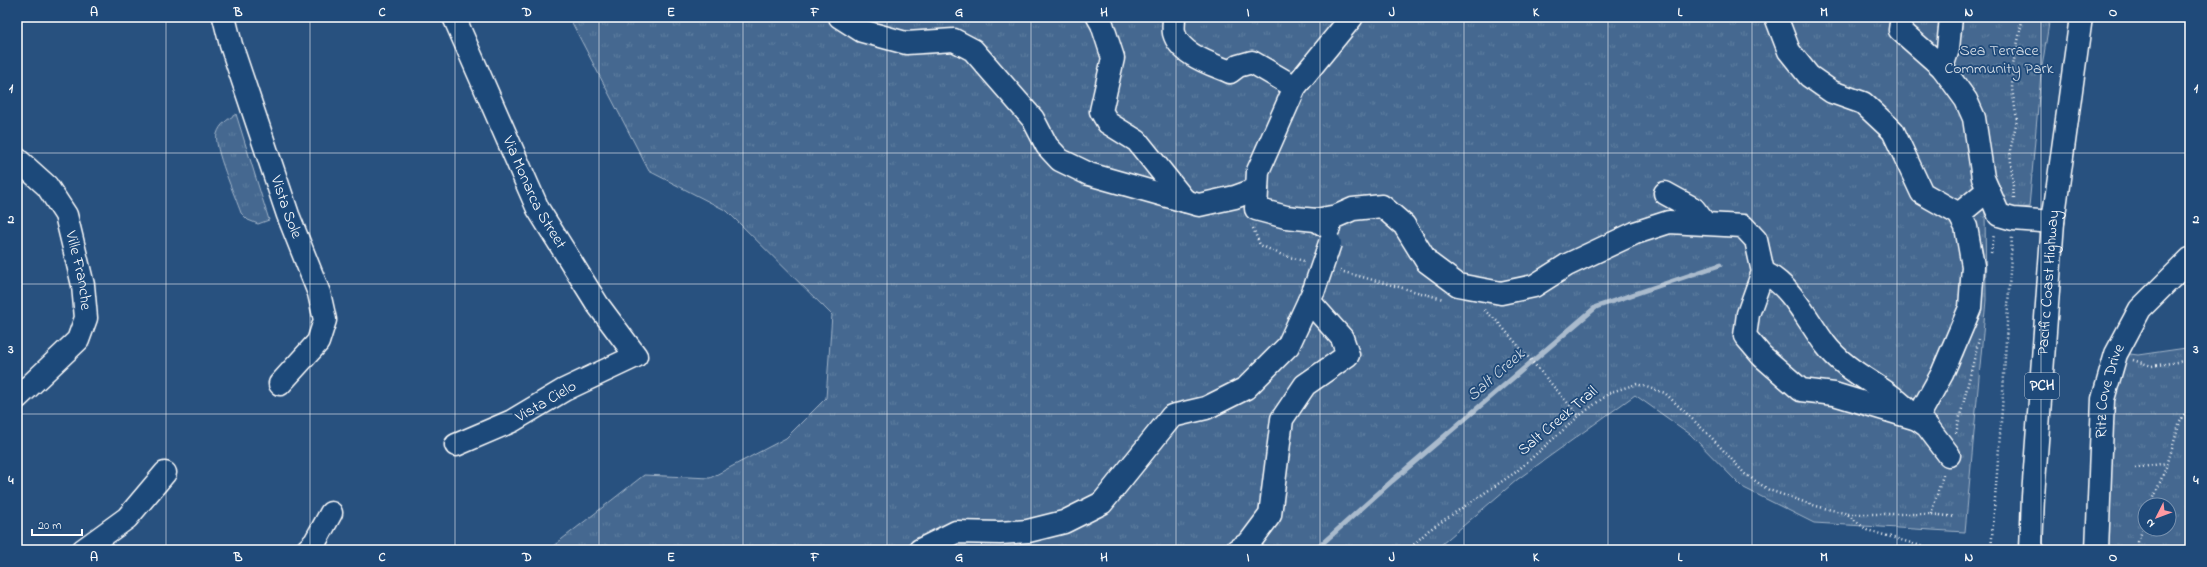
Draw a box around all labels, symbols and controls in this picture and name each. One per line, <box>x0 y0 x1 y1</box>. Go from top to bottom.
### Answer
text: A <box>90 3 98 22</box>
text: B <box>233 3 243 22</box>
text: C <box>378 3 386 22</box>
text: D <box>521 3 532 22</box>
text: E <box>667 3 675 22</box>
text: F <box>810 3 820 22</box>
text: G <box>955 3 963 22</box>
text: H <box>1100 3 1108 22</box>
text: I <box>1246 3 1250 22</box>
text: J <box>1389 3 1395 22</box>
text: K <box>1533 3 1540 22</box>
text: L <box>1678 3 1684 22</box>
text: M <box>1820 3 1828 22</box>
text: N <box>1965 3 1974 22</box>
text: O <box>2109 3 2118 22</box>
park label: Sea Terrace Community Park <box>1945 39 2054 81</box>
text: 1 <box>9 79 14 98</box>
text: 1 <box>2194 79 2199 98</box>
street label: Via Monarca Street <box>495 131 572 254</box>
street label: Vista Sole <box>263 171 309 243</box>
street label: Pacific Coast Highway <box>2031 208 2067 356</box>
text: 2 <box>7 210 15 229</box>
text: 2 <box>2192 210 2200 229</box>
street label: Ville Franche <box>58 228 97 312</box>
street label: Ritz Cove Drive <box>2089 339 2132 439</box>
text: 3 <box>7 340 14 359</box>
text: 3 <box>2192 340 2199 359</box>
water label: Salt Creek <box>1461 342 1532 407</box>
road number: PCH <box>2025 373 2059 399</box>
street label: Vista Cielo <box>510 375 581 430</box>
street label: Salt Creek Trail <box>1513 380 1604 462</box>
text: 4 <box>7 471 14 490</box>
text: 4 <box>2192 471 2199 490</box>
north arrow <box>2137 497 2177 537</box>
scale bar <box>32 511 82 537</box>
text: N <box>2142 515 2159 531</box>
text: 20 m <box>38 517 61 535</box>
text: A <box>90 548 98 567</box>
text: B <box>233 548 243 567</box>
text: C <box>378 548 386 567</box>
text: D <box>521 548 532 567</box>
text: E <box>667 548 675 567</box>
text: F <box>810 548 820 567</box>
text: G <box>955 548 963 567</box>
text: H <box>1100 548 1108 567</box>
text: I <box>1246 548 1250 567</box>
text: J <box>1389 548 1395 567</box>
text: K <box>1533 548 1540 567</box>
text: L <box>1678 548 1684 567</box>
text: M <box>1820 548 1828 567</box>
text: N <box>1965 548 1974 567</box>
text: O <box>2109 548 2118 567</box>

